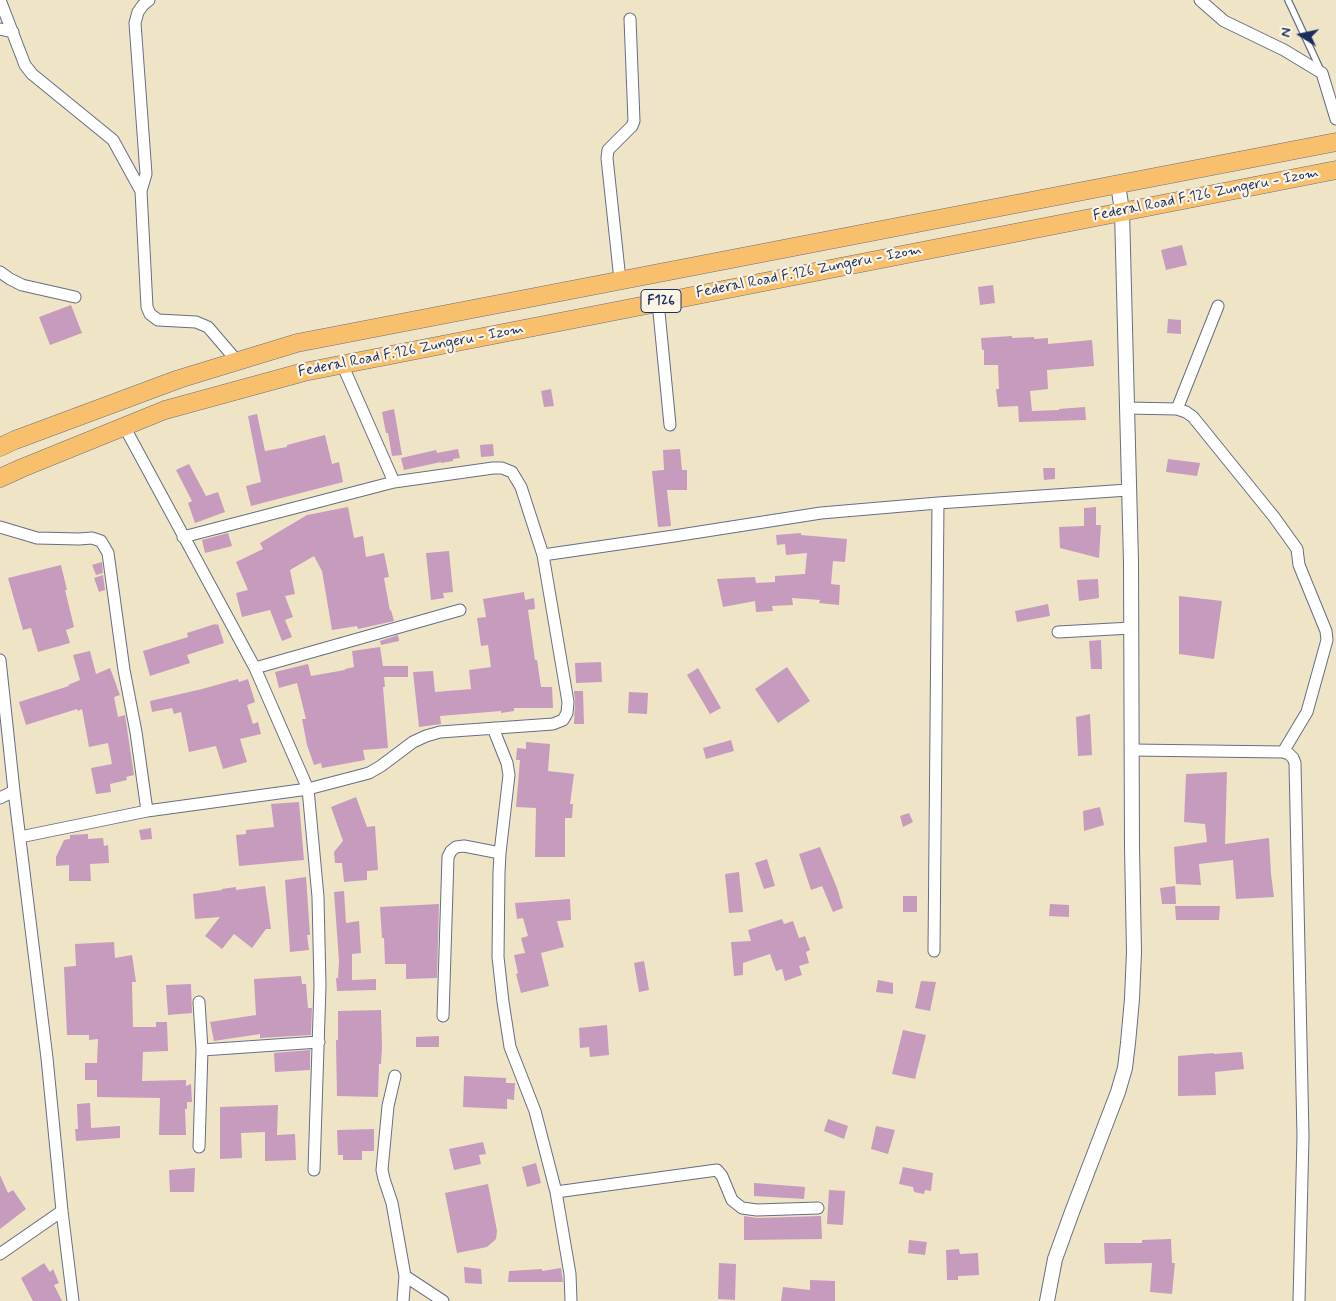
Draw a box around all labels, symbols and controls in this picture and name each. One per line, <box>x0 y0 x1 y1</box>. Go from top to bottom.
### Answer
north arrow <box>1276 10 1326 60</box>
text: N <box>1277 26 1296 39</box>
street label: Federal Road F.126 Zungeru - Izom <box>1092 164 1320 226</box>
street label: Federal Road F.126 Zungeru - Izom <box>695 241 923 303</box>
road number: F126 <box>641 290 681 312</box>
street label: Federal Road F.126 Zungeru - Izom <box>297 320 525 382</box>

